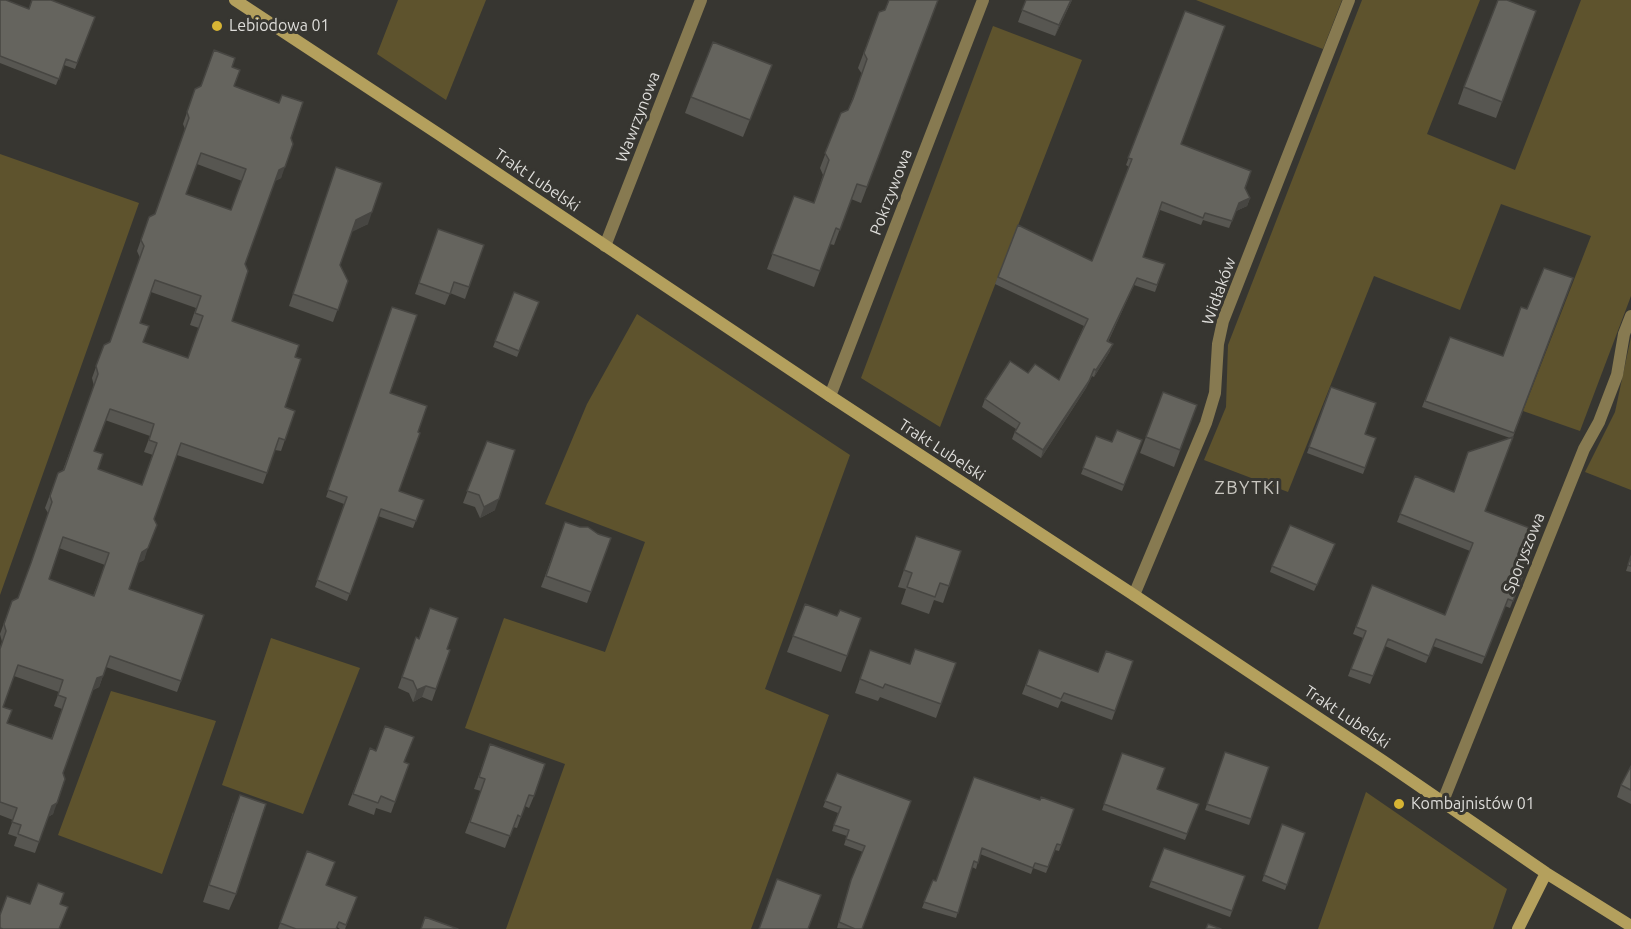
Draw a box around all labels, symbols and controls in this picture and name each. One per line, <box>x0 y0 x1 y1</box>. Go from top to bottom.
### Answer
place label: Lebiodowa 01 <box>229 16 330 36</box>
marker: Lebiodowa 01 <box>210 19 224 33</box>
street label: Wawrzynowa <box>612 69 664 165</box>
street label: Trakt Lubelski <box>491 144 583 216</box>
street label: Pokrzywowa <box>866 146 916 238</box>
street label: Widłaków <box>1198 255 1240 327</box>
street label: Trakt Lubelski <box>895 415 989 485</box>
district label: ZBYTKI <box>1215 477 1281 499</box>
street label: Sporyszowa <box>1499 510 1549 596</box>
street label: Trakt Lubelski <box>1301 681 1393 753</box>
place label: Kombajnistów 01 <box>1411 794 1535 814</box>
marker: Kombajnistów 01 <box>1392 797 1406 811</box>

